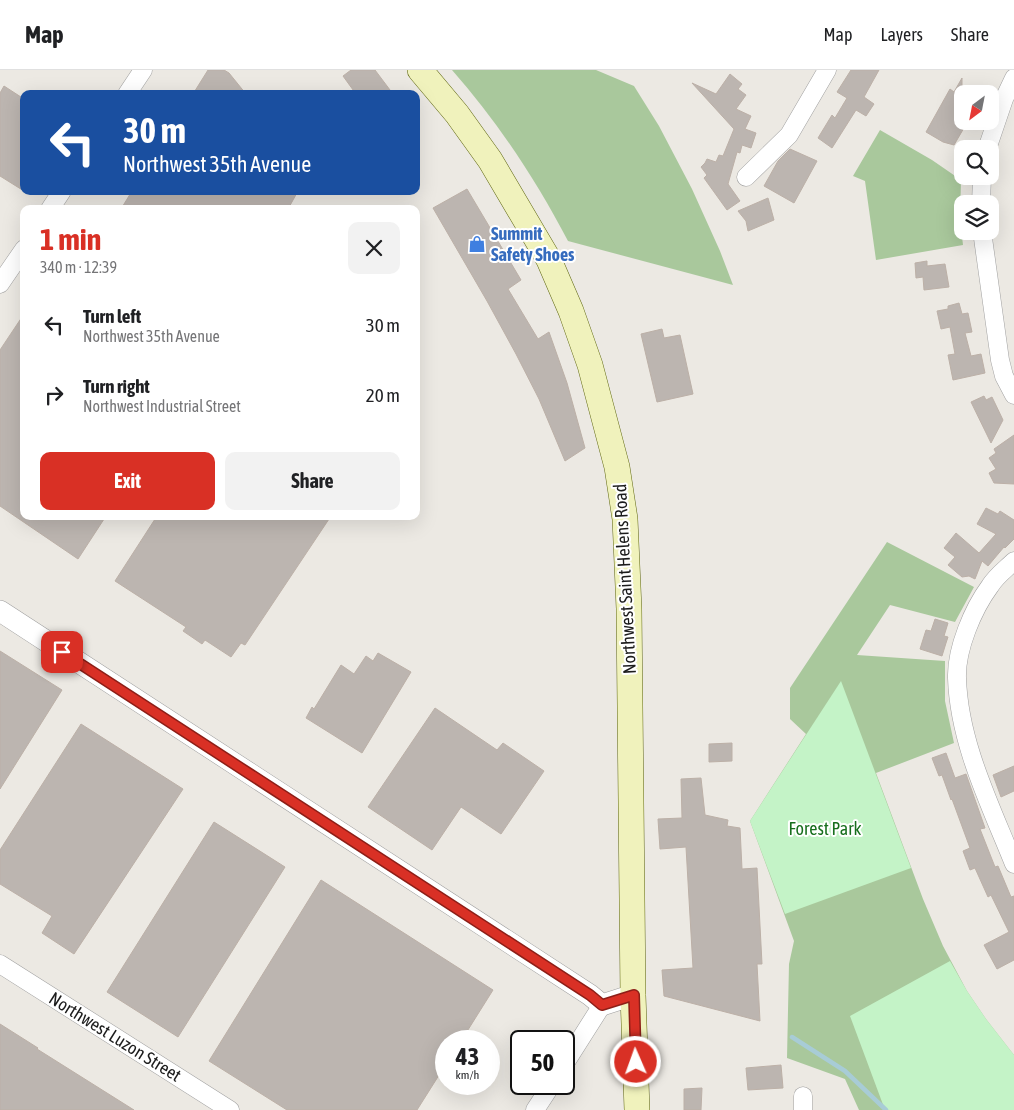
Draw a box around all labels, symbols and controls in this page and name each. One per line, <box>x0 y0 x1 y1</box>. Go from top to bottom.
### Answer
text: Map <box>25 21 64 48</box>
text: Map <box>823 24 852 45</box>
text: Layers <box>880 24 923 45</box>
text: Share <box>951 24 989 45</box>
north arrow <box>954 85 999 130</box>
map controls <box>954 85 999 240</box>
icon: left <box>40 110 105 175</box>
text: 30 m <box>123 110 186 150</box>
button: search <box>954 140 999 185</box>
text: Northwest 35th Avenue <box>123 151 311 177</box>
button: layers <box>954 195 999 240</box>
text: 1 min <box>40 222 101 256</box>
button: close <box>348 222 400 274</box>
place label: Summit Safety Shoes <box>491 223 575 265</box>
shop icon: Summit Safety Shoes <box>467 234 487 254</box>
text: 340 m · 12:39 <box>40 258 117 276</box>
text: Turn left <box>83 305 141 327</box>
icon: left <box>40 311 68 339</box>
text: 30 m <box>366 314 400 336</box>
text: Northwest 35th Avenue <box>83 327 220 345</box>
text: Turn right <box>83 375 150 397</box>
icon: right <box>40 381 68 409</box>
text: 20 m <box>366 384 400 406</box>
text: Northwest Industrial Street <box>83 397 241 415</box>
button: Exit <box>40 452 215 510</box>
button: Share <box>225 452 400 510</box>
street label: Northwest Saint Helens Road <box>609 483 640 675</box>
pin <box>41 631 83 673</box>
icon: arrive <box>48 638 76 666</box>
park label: Forest Park <box>789 818 862 839</box>
street label: Northwest Luzon Street <box>45 987 185 1086</box>
speed limit sign: 50 <box>510 1030 575 1095</box>
position arrow <box>609 1035 661 1087</box>
text: 43 <box>456 1042 479 1070</box>
text: km/h <box>456 1068 479 1082</box>

